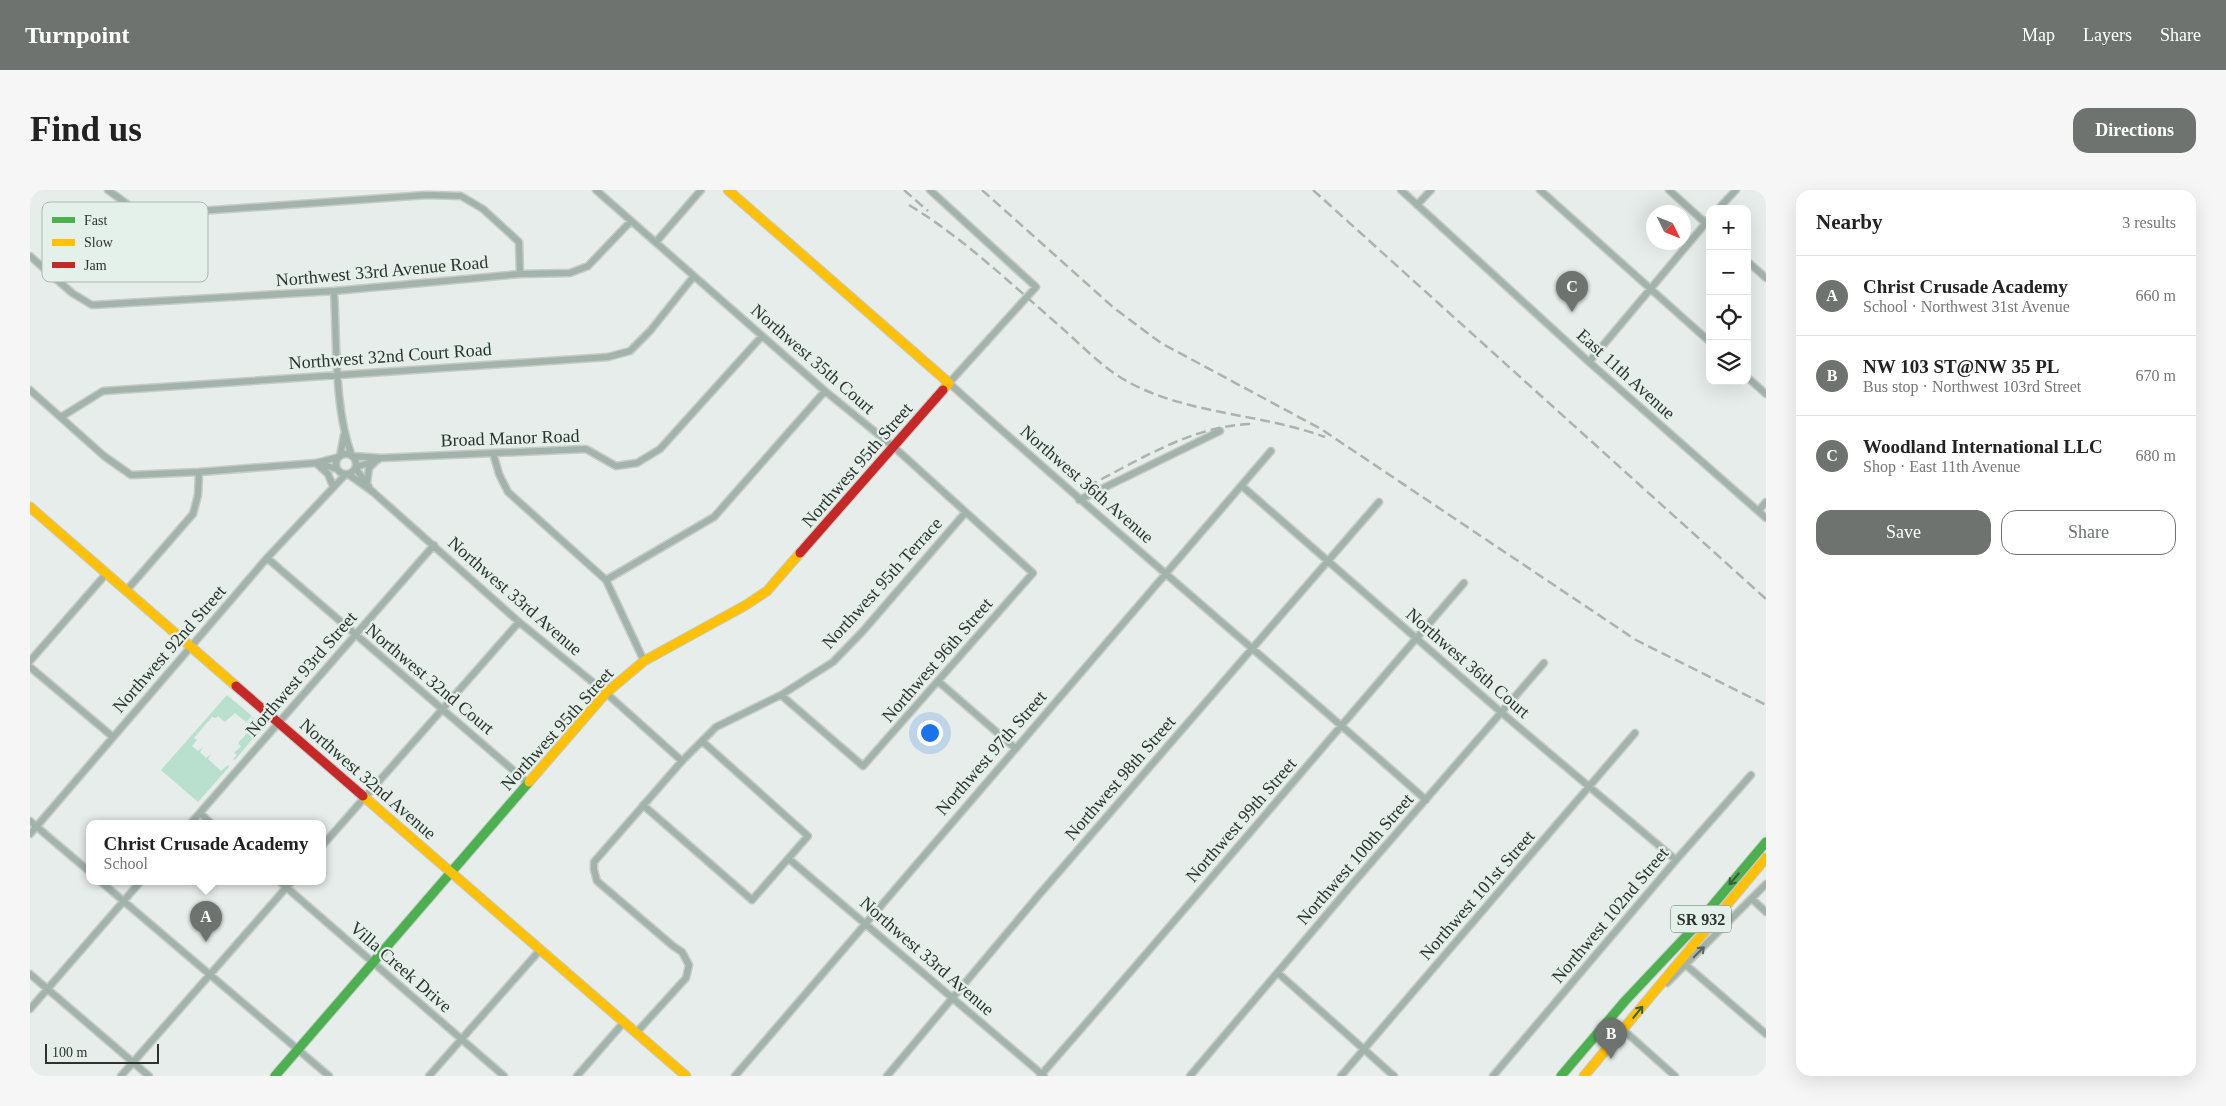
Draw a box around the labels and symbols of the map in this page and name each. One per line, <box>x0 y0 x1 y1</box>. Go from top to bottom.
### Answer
legend <box>42 202 208 282</box>
north arrow <box>1646 205 1691 250</box>
text: Fast <box>84 213 107 228</box>
text: Slow <box>84 235 114 250</box>
street label: Northwest 33rd Avenue Road <box>275 252 489 290</box>
text: Jam <box>84 258 107 273</box>
pin: C <box>1556 271 1588 312</box>
street label: Northwest 35th Court <box>747 300 879 418</box>
street label: East 11th Avenue <box>1573 325 1679 423</box>
street label: Northwest 32nd Court Road <box>288 339 492 373</box>
street label: Northwest 95th Street <box>798 399 916 531</box>
street label: Northwest 36th Avenue <box>1016 421 1158 547</box>
street label: Broad Manor Road <box>440 426 580 450</box>
street label: Northwest 95th Terrace <box>818 513 946 653</box>
street label: Northwest 33rd Avenue <box>444 532 586 660</box>
street label: Northwest 92nd Street <box>108 581 230 717</box>
street label: Northwest 96th Street <box>878 594 996 726</box>
street label: Northwest 36th Court <box>1402 604 1534 722</box>
street label: Northwest 93rd Street <box>241 607 361 741</box>
street label: Northwest 32nd Court <box>362 620 498 738</box>
street label: Northwest 95th Street <box>497 664 617 794</box>
street label: Northwest 97th Street <box>932 687 1050 819</box>
street label: Northwest 98th Street <box>1061 712 1179 844</box>
street label: Northwest 32nd Avenue <box>296 714 440 844</box>
your location <box>917 720 943 746</box>
street label: Northwest 99th Street <box>1182 754 1300 886</box>
street label: Northwest 100th Street <box>1293 789 1417 929</box>
street label: Northwest 101st Street <box>1415 826 1539 964</box>
street label: Northwest 102nd Street <box>1547 843 1673 987</box>
one-way arrow <box>1729 873 1740 886</box>
street label: Northwest 33rd Avenue <box>856 892 998 1020</box>
pin: A <box>190 901 222 942</box>
road number: SR 932 <box>1671 906 1731 932</box>
street label: Villa Creek Drive <box>346 918 456 1016</box>
one-way arrow <box>1693 946 1705 958</box>
one-way arrow <box>1633 1006 1644 1019</box>
pin: B <box>1595 1018 1627 1059</box>
scale bar <box>45 1041 159 1064</box>

